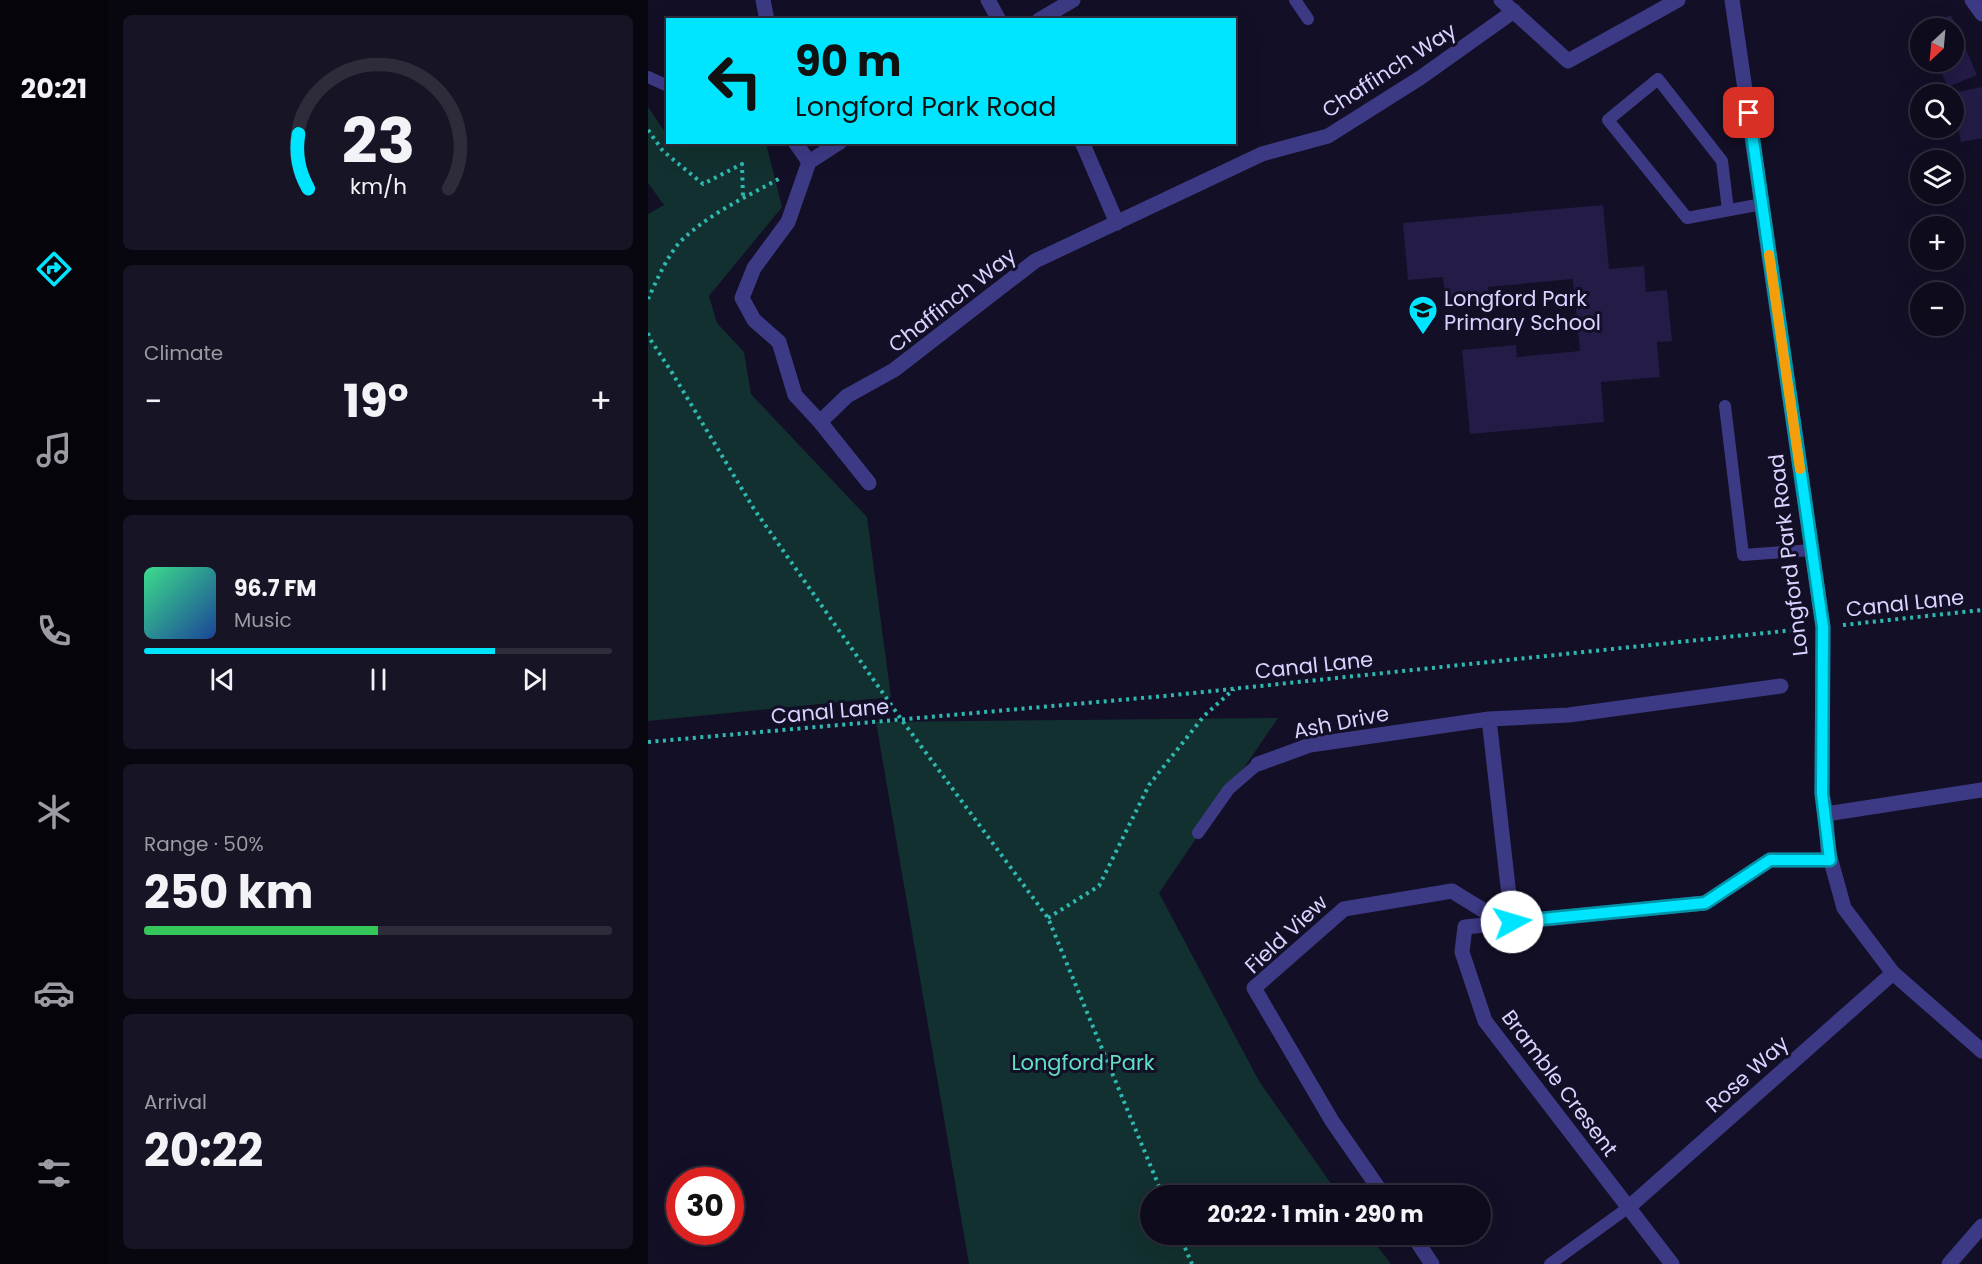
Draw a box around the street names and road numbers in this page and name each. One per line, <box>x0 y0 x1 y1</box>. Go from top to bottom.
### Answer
street label: Chaffinch Way <box>1316 16 1462 124</box>
street label: Chaffinch Way <box>882 241 1022 359</box>
street label: Longford Park Road <box>1761 452 1815 658</box>
street label: Canal Lane <box>1845 582 1965 624</box>
street label: Canal Lane <box>1254 644 1374 686</box>
street label: Canal Lane <box>770 691 890 731</box>
street label: Ash Drive <box>1291 699 1391 745</box>
street label: Field View <box>1238 888 1334 980</box>
street label: Bramble Cresent <box>1495 1004 1625 1162</box>
street label: Rose Way <box>1699 1029 1795 1119</box>

